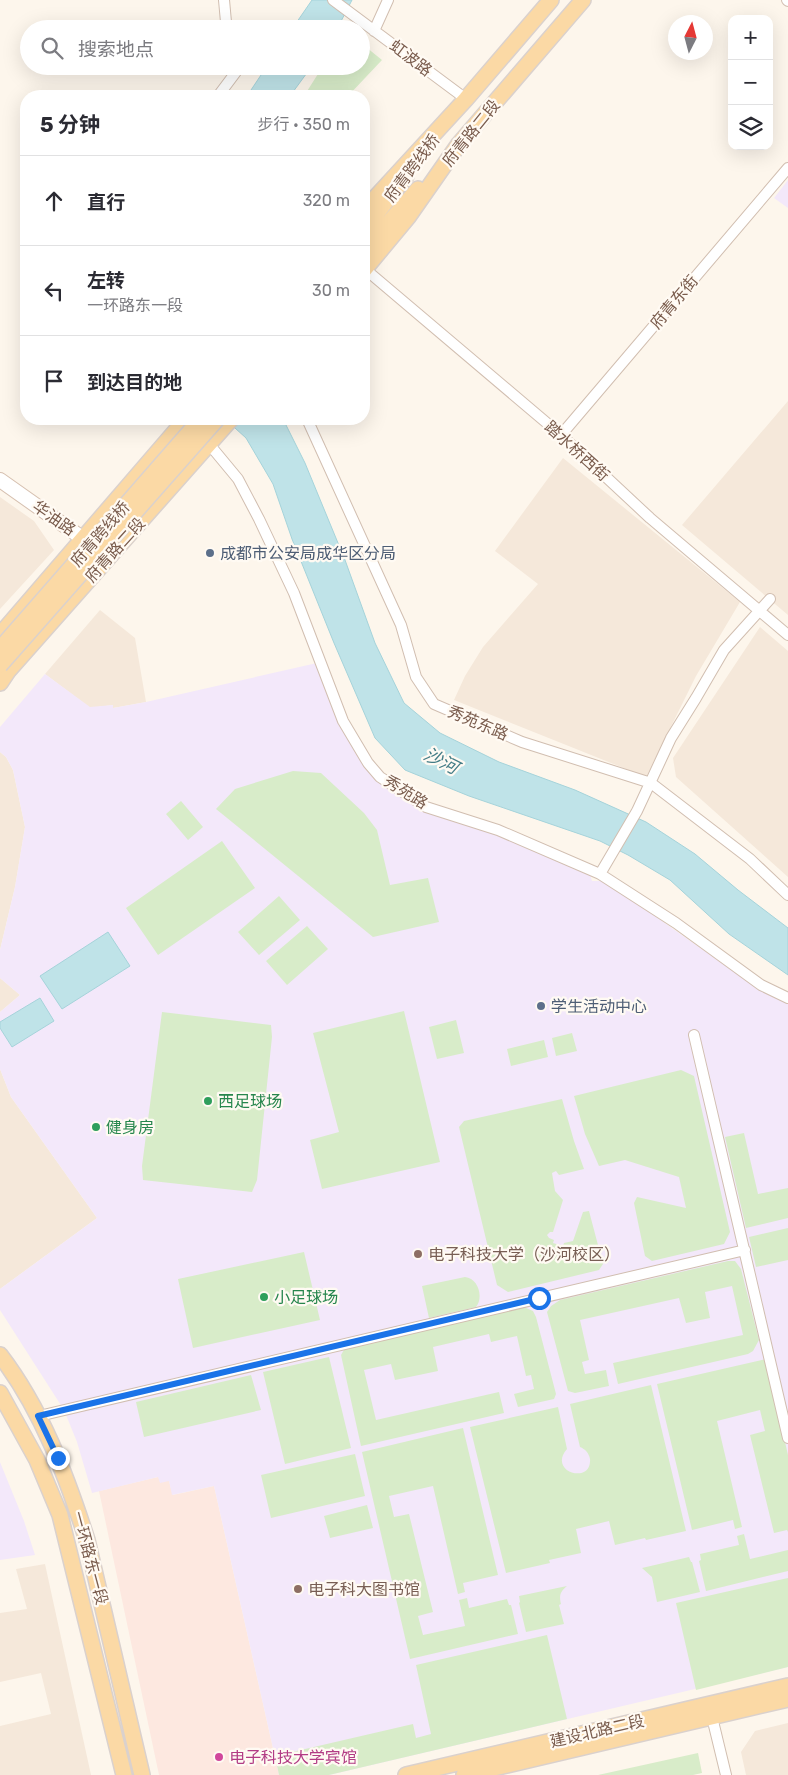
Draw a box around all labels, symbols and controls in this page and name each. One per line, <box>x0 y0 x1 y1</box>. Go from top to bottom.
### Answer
north arrow <box>668 15 713 60</box>
map controls <box>728 15 773 150</box>
button: + <box>728 15 773 60</box>
search box <box>20 20 370 75</box>
icon: search <box>38 34 66 62</box>
street label: 虹波路 <box>386 36 436 80</box>
text: 搜索地点 <box>78 38 154 61</box>
button: − <box>728 60 773 105</box>
street label: 府青路二段 <box>438 96 504 170</box>
button: layers <box>728 105 773 150</box>
text: 5 分钟 <box>40 112 100 137</box>
text: 步行 · 350 m <box>257 115 350 134</box>
street label: 府青跨线桥 <box>380 130 444 206</box>
icon: ahead <box>40 187 68 215</box>
text: 直行 <box>87 191 125 214</box>
text: 320 m <box>303 191 350 210</box>
text: 左转 <box>87 269 125 292</box>
street label: 府青东街 <box>646 271 702 333</box>
icon: left <box>40 277 68 305</box>
text: 30 m <box>312 281 350 300</box>
text: 一环路东一段 <box>87 296 183 315</box>
icon: arrive <box>40 367 68 395</box>
text: 到达目的地 <box>87 371 182 394</box>
street label: 踏水桥西街 <box>541 417 613 485</box>
street label: 华油路 <box>29 496 79 540</box>
street label: 府青跨线桥 <box>67 498 133 570</box>
street label: 府青路二段 <box>81 514 149 586</box>
place label: 成都市公安局成华区分局 <box>220 544 396 563</box>
marker: 成都市公安局成华区分局 <box>204 547 216 559</box>
street label: 秀苑东路 <box>445 702 511 744</box>
water label: 沙河 <box>420 743 465 780</box>
street label: 秀苑路 <box>381 771 431 813</box>
place label: 学生活动中心 <box>551 997 647 1016</box>
marker: 学生活动中心 <box>535 1000 547 1012</box>
place label: 西足球场 <box>218 1092 282 1111</box>
marker: 西足球场 <box>202 1095 214 1107</box>
place label: 健身房 <box>106 1118 154 1137</box>
marker: 健身房 <box>90 1121 102 1133</box>
place label: 电子科技大学（沙河校区） <box>428 1245 620 1264</box>
marker: 电子科技大学（沙河校区） <box>412 1248 424 1260</box>
route start <box>528 1287 551 1310</box>
place label: 小足球场 <box>274 1288 338 1307</box>
marker: 小足球场 <box>258 1291 270 1303</box>
route end <box>47 1447 70 1470</box>
street label: 一环路东一段 <box>68 1509 112 1607</box>
place label: 电子科大图书馆 <box>308 1580 420 1599</box>
marker: 电子科大图书馆 <box>292 1583 304 1595</box>
street label: 建设北路二段 <box>548 1711 646 1751</box>
place label: 电子科技大学宾馆 <box>229 1748 357 1767</box>
marker: 电子科技大学宾馆 <box>213 1751 225 1763</box>

